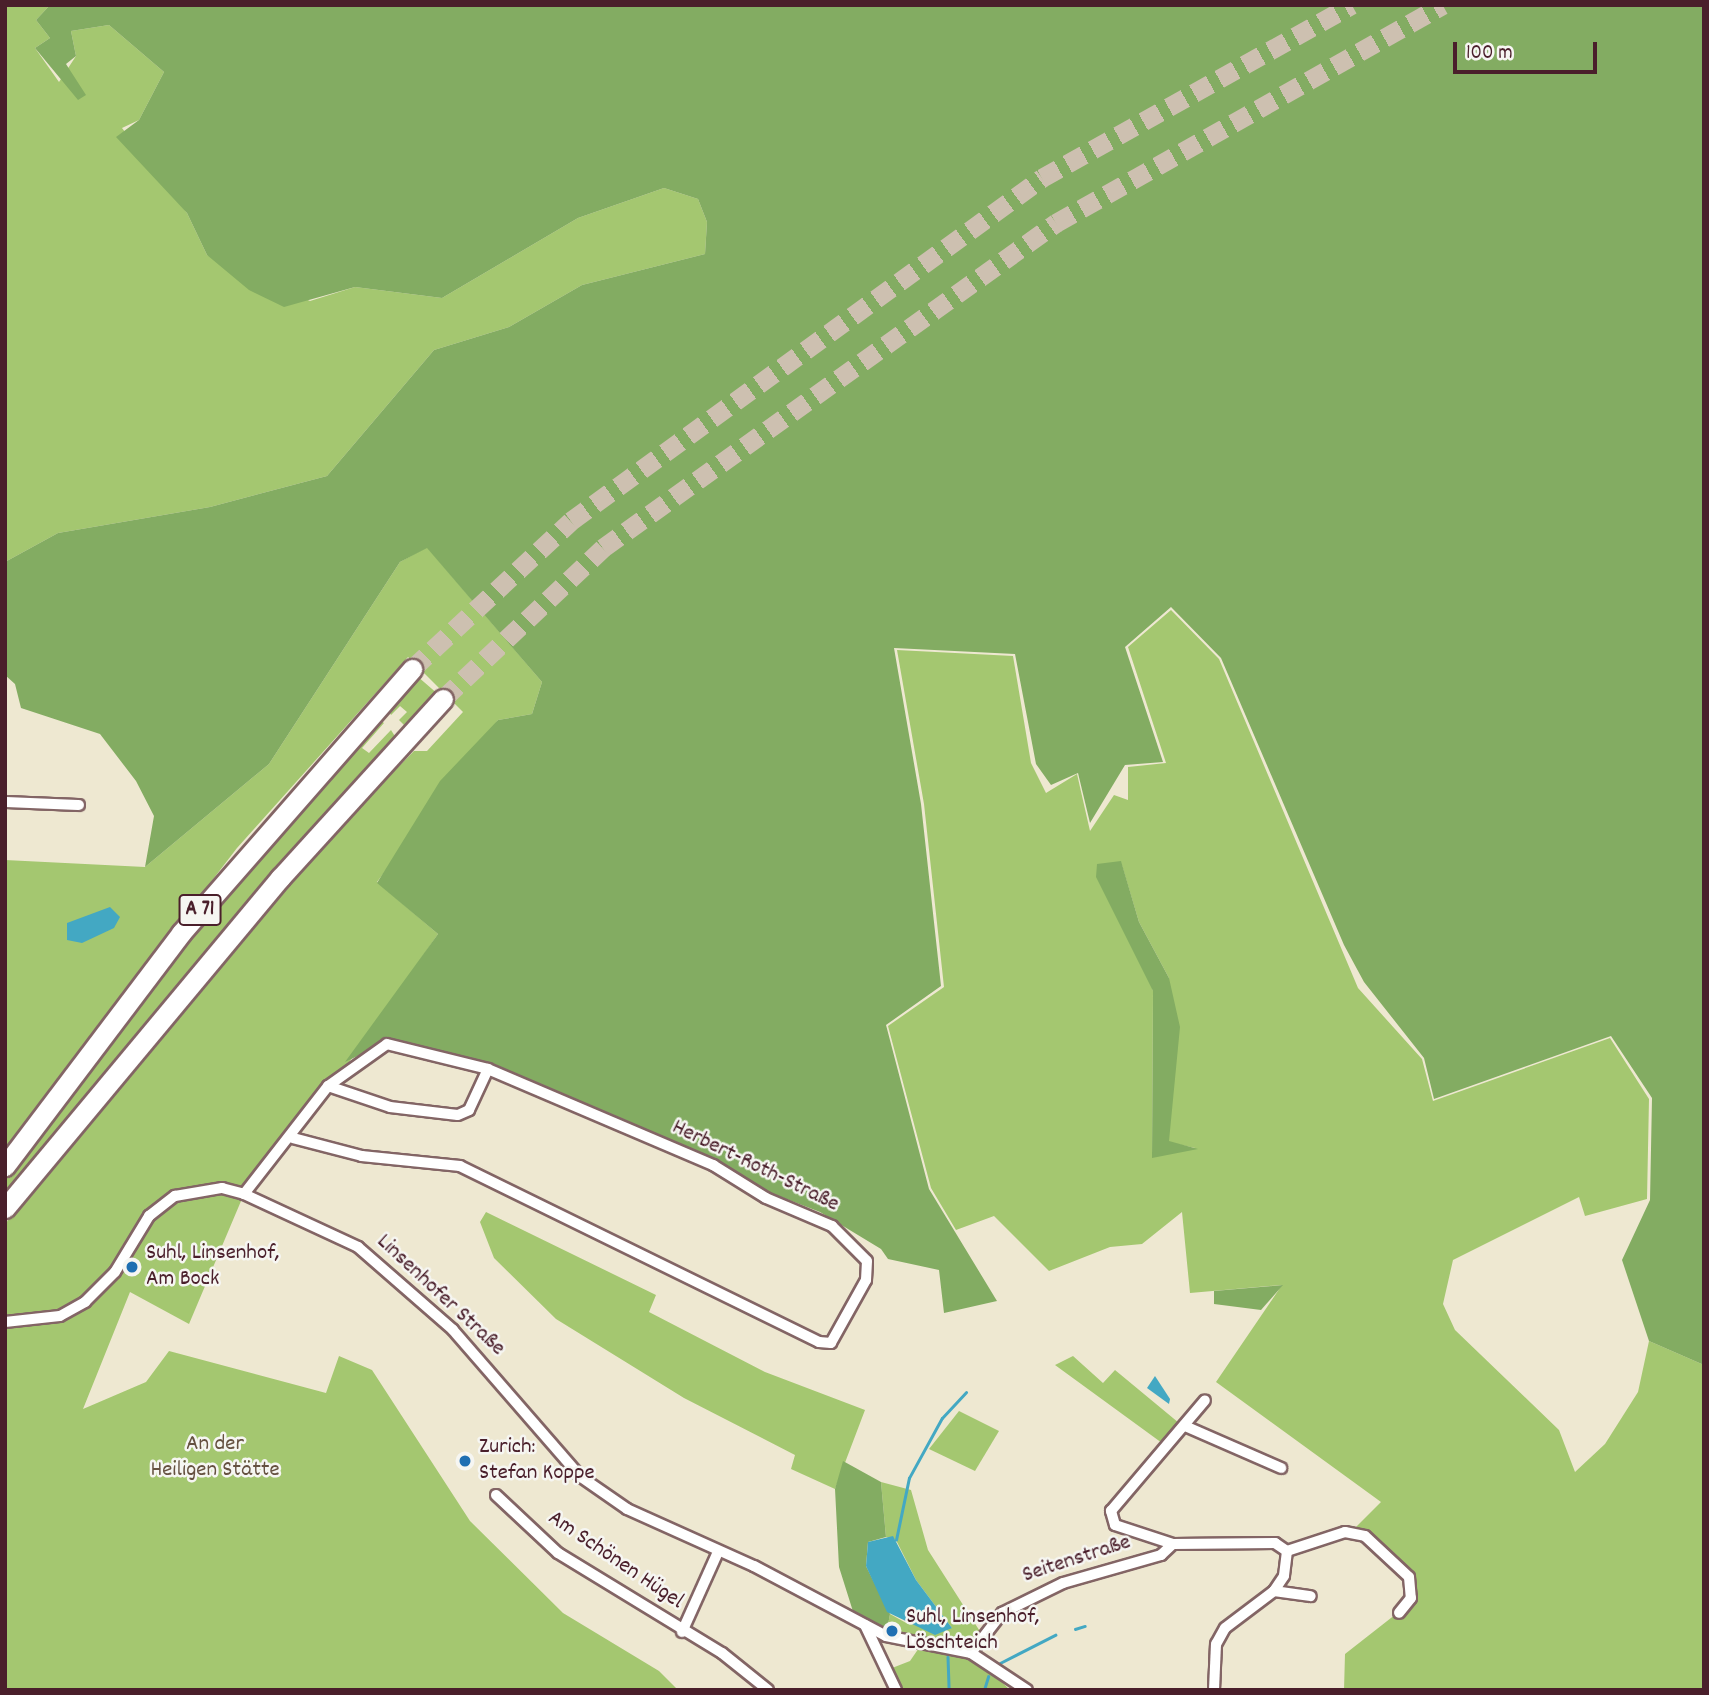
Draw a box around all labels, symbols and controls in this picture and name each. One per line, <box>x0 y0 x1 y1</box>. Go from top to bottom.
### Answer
scale bar <box>1457 28 1600 72</box>
text: 100 m <box>1466 39 1513 69</box>
road number: A 71 <box>177 892 223 928</box>
street label: Herbert-Roth-Straße <box>667 1115 843 1219</box>
street label: Linsenhofer Straße <box>370 1229 510 1363</box>
place label: Suhl, Linsenhof, Am Bock <box>146 1240 280 1294</box>
marker: Suhl, Linsenhof, Am Bock <box>124 1259 140 1275</box>
park label: An der Heiligen Stätte <box>150 1431 280 1485</box>
place label: Zurich: Stefan Koppe <box>479 1434 595 1488</box>
marker: Zurich: Stefan Koppe <box>457 1453 473 1469</box>
street label: Am Schönen Hügel <box>542 1505 688 1617</box>
street label: Seitenstraße <box>1019 1530 1135 1590</box>
place label: Suhl, Linsenhof, Löschteich <box>906 1604 1040 1658</box>
marker: Suhl, Linsenhof, Löschteich <box>884 1623 900 1639</box>

